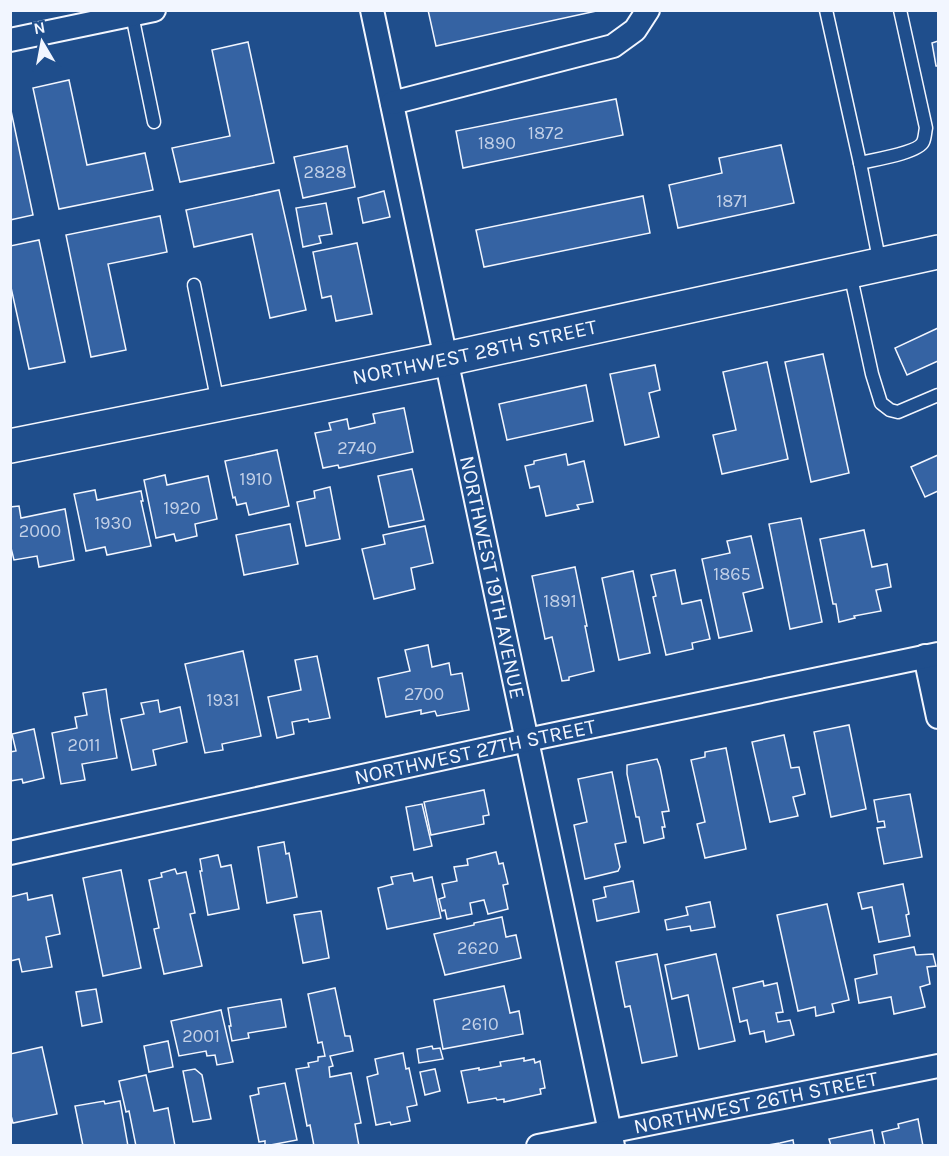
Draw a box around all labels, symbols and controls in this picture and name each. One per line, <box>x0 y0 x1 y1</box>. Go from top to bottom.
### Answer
north arrow <box>12 12 72 72</box>
text: N <box>32 17 47 38</box>
house number: 1872 <box>528 122 564 144</box>
house number: 1890 <box>478 132 516 154</box>
house number: 2828 <box>304 161 346 183</box>
house number: 1871 <box>716 190 748 212</box>
street label: NORTHWEST 28TH STREET <box>350 314 599 389</box>
house number: 2740 <box>337 437 377 459</box>
street label: NORTHWEST 19TH AVENUE <box>455 454 530 701</box>
house number: 1910 <box>239 468 273 490</box>
house number: 1920 <box>163 497 201 519</box>
house number: 1930 <box>94 512 132 534</box>
house number: 2000 <box>19 520 61 542</box>
house number: 1865 <box>713 563 751 585</box>
house number: 1891 <box>543 590 577 612</box>
house number: 2700 <box>404 683 444 705</box>
house number: 1931 <box>207 689 239 711</box>
street label: NORTHWEST 27TH STREET <box>352 714 598 789</box>
house number: 2011 <box>67 734 101 756</box>
house number: 2620 <box>457 937 499 959</box>
house number: 2610 <box>461 1013 499 1035</box>
house number: 2001 <box>182 1025 220 1047</box>
street label: NORTHWEST 26TH STREET <box>632 1066 880 1139</box>

